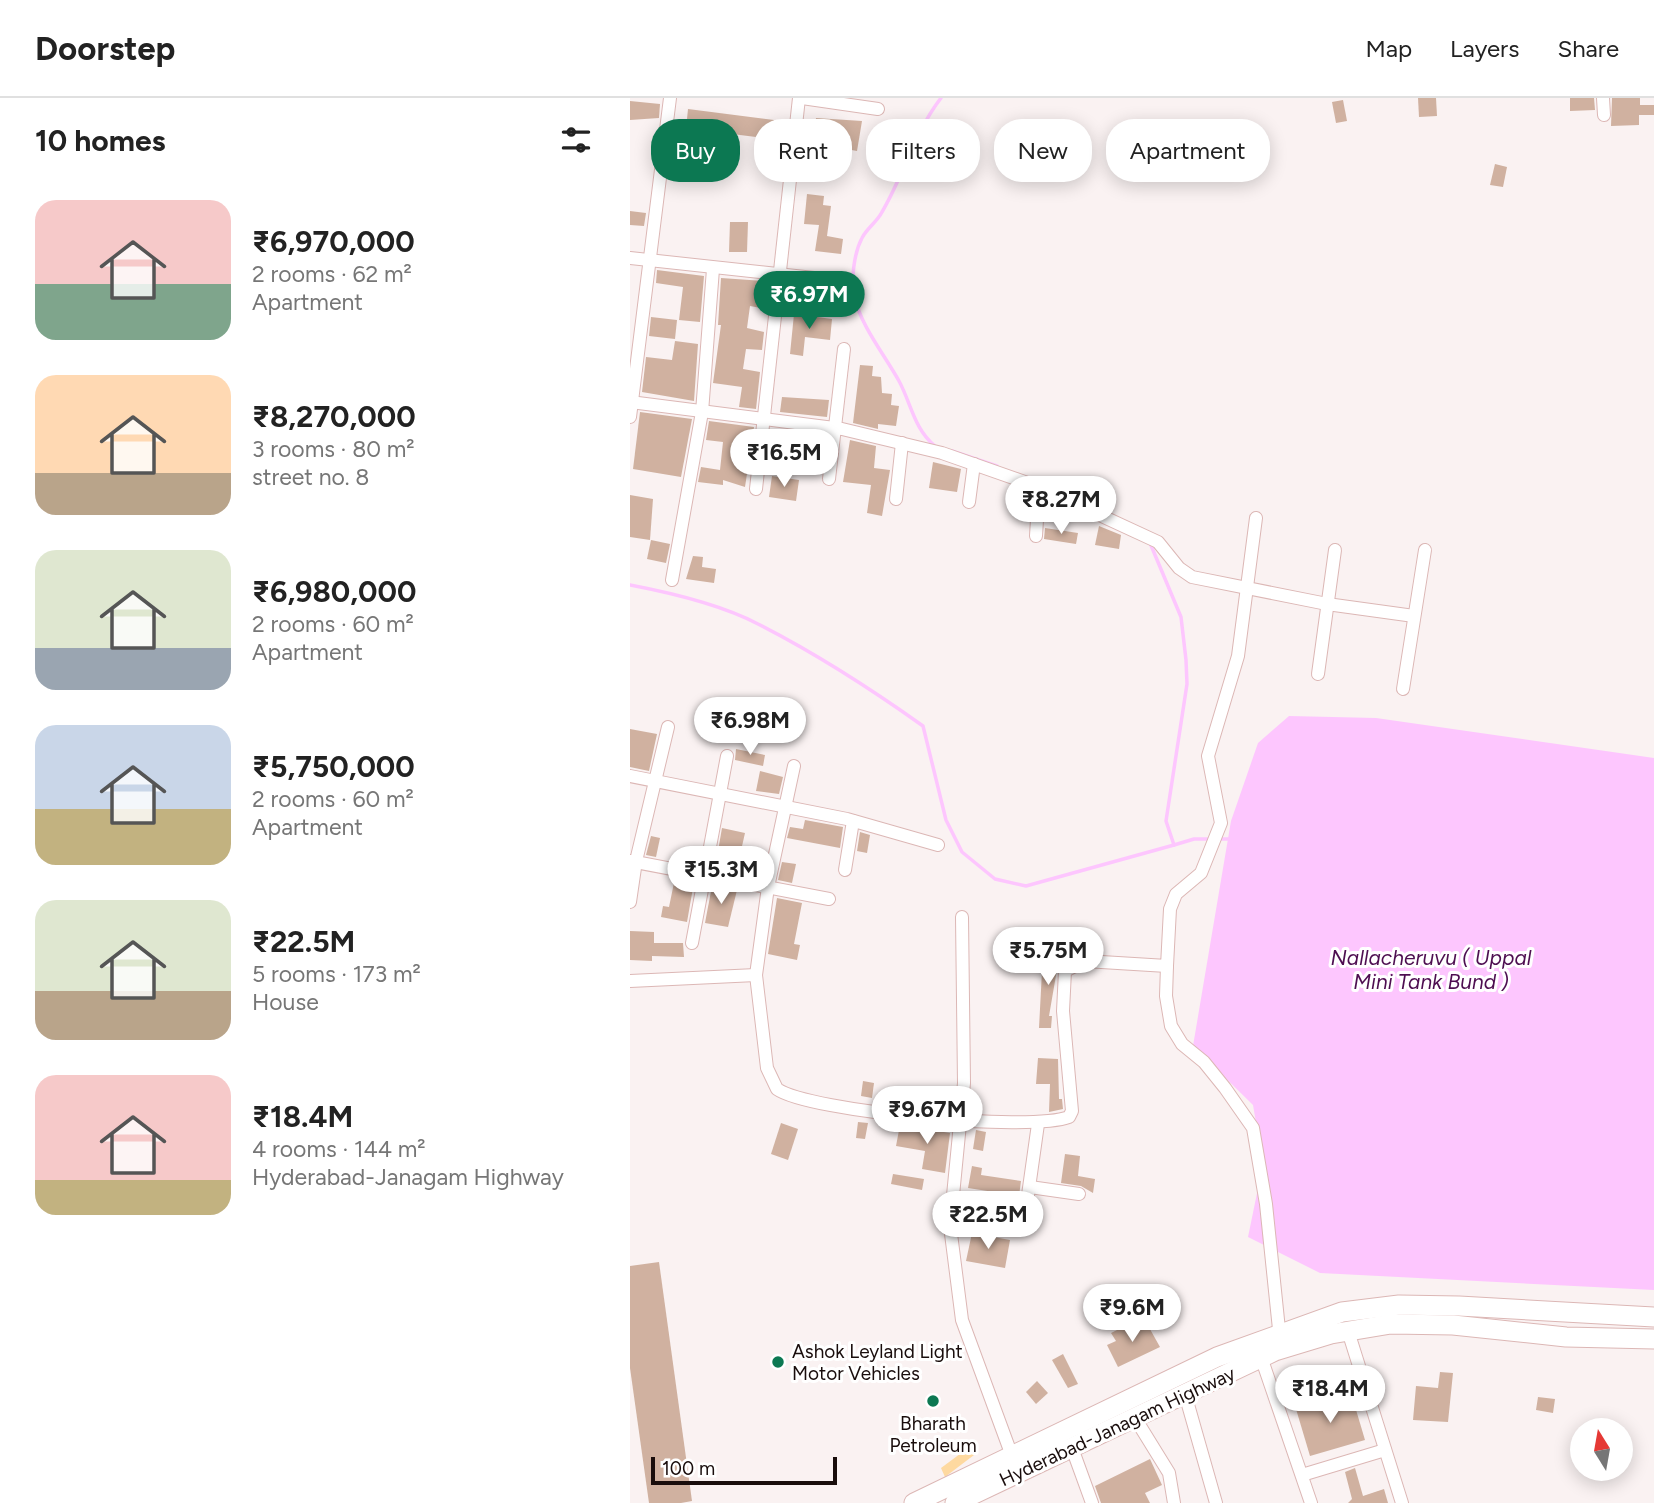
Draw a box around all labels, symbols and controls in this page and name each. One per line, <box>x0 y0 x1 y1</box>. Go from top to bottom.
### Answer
text: Doorstep <box>35 29 175 68</box>
text: Map <box>1365 34 1412 63</box>
text: Layers <box>1450 34 1519 63</box>
text: Share <box>1557 34 1619 63</box>
chip: Buy <box>651 119 740 182</box>
chip: Rent <box>754 119 852 182</box>
chip: Filters <box>866 119 980 182</box>
chip: New <box>994 119 1092 182</box>
chip: Apartment <box>1106 119 1270 182</box>
icon: filters <box>557 121 595 159</box>
text: 10 homes <box>35 122 166 159</box>
text: ₹6,970,000 <box>252 223 415 260</box>
icon: home <box>91 228 175 312</box>
text: 2 rooms · 62 m² <box>252 260 412 288</box>
pin: ₹6.97M <box>752 272 866 331</box>
text: ₹6.97M <box>770 280 848 308</box>
text: Apartment <box>252 288 363 316</box>
text: ₹8,270,000 <box>252 398 416 435</box>
icon: home <box>91 403 175 487</box>
pin: ₹16.5M <box>727 430 841 489</box>
text: 3 rooms · 80 m² <box>252 435 415 463</box>
text: ₹16.5M <box>746 438 822 466</box>
text: street no. 8 <box>252 463 369 491</box>
pin: ₹8.27M <box>1004 476 1118 536</box>
text: ₹8.27M <box>1021 485 1101 513</box>
text: ₹6,980,000 <box>252 573 416 610</box>
icon: home <box>91 578 175 662</box>
text: 2 rooms · 60 m² <box>252 610 414 638</box>
text: Apartment <box>252 638 363 666</box>
pin: ₹6.98M <box>693 698 807 757</box>
text: ₹6.98M <box>710 706 790 734</box>
text: ₹5,750,000 <box>252 748 415 785</box>
icon: home <box>91 753 175 837</box>
text: 2 rooms · 60 m² <box>252 785 414 813</box>
text: Apartment <box>252 813 363 841</box>
pin: ₹15.3M <box>664 846 778 906</box>
text: ₹15.3M <box>683 855 759 883</box>
text: ₹22.5M <box>252 923 355 960</box>
icon: home <box>91 928 175 1012</box>
pin: ₹5.75M <box>991 928 1105 987</box>
text: ₹5.75M <box>1009 936 1087 964</box>
water label: Nallacheruvu ( Uppal Mini Tank Bund ) <box>1331 945 1532 994</box>
text: 5 rooms · 173 m² <box>252 960 421 988</box>
text: House <box>252 988 319 1016</box>
pin: ₹9.67M <box>870 1086 984 1146</box>
text: ₹9.67M <box>888 1095 966 1123</box>
text: ₹18.4M <box>252 1098 353 1135</box>
icon: home <box>91 1103 175 1187</box>
text: 4 rooms · 144 m² <box>252 1135 426 1163</box>
text: Hyderabad-Janagam Highway <box>252 1163 564 1191</box>
pin: ₹22.5M <box>931 1192 1045 1251</box>
text: ₹22.5M <box>948 1200 1028 1228</box>
pin: ₹9.6M <box>1083 1284 1181 1344</box>
text: ₹9.6M <box>1099 1293 1165 1321</box>
place label: Ashok Leyland Light Motor Vehicles <box>792 1340 963 1385</box>
marker: Ashok Leyland Light Motor Vehicles <box>770 1354 786 1370</box>
street label: Hyderabad-Janagam Highway <box>996 1362 1239 1491</box>
pin: ₹18.4M <box>1273 1366 1387 1425</box>
text: ₹18.4M <box>1291 1374 1369 1402</box>
marker: Bharath Petroleum <box>925 1393 941 1409</box>
place label: Bharath Petroleum <box>889 1412 977 1457</box>
north arrow <box>1570 1418 1633 1480</box>
map controls <box>1570 1418 1633 1481</box>
scale bar <box>651 1454 836 1486</box>
text: 100 m <box>662 1457 715 1480</box>

